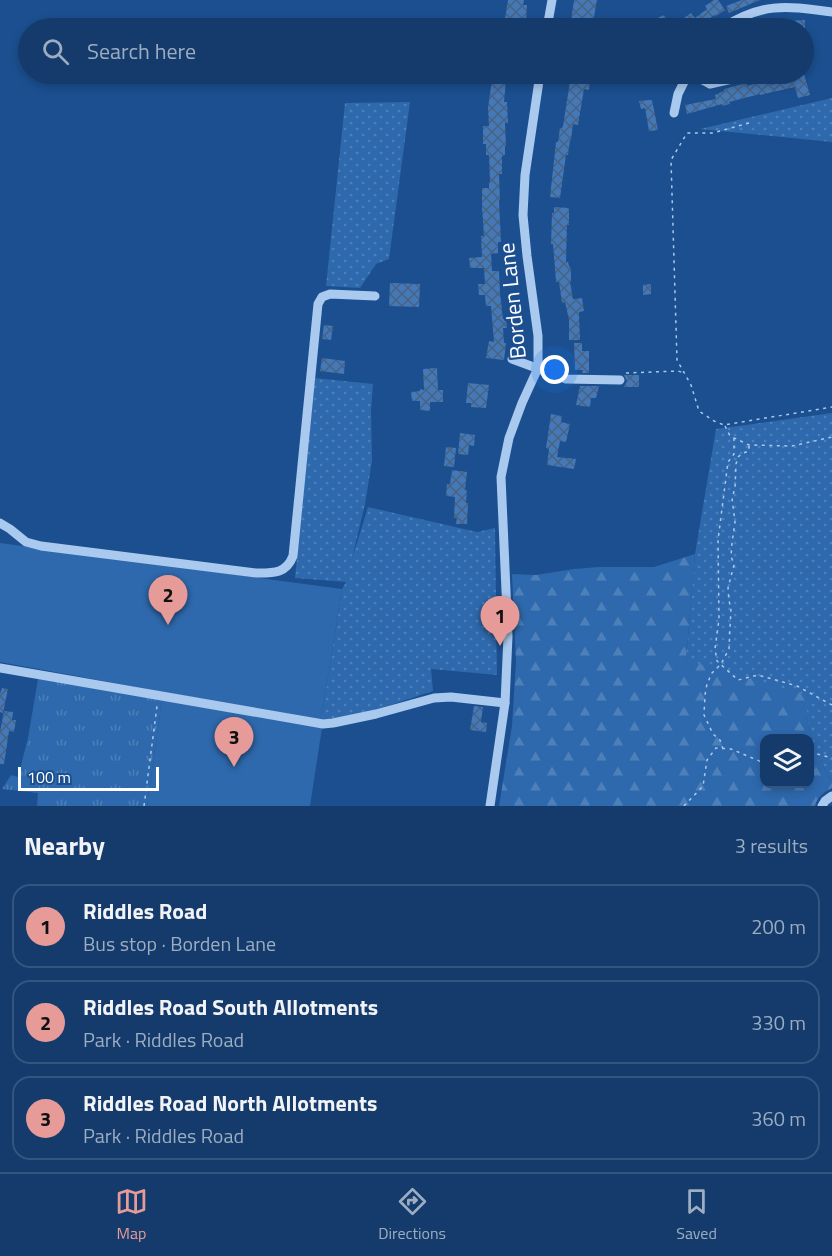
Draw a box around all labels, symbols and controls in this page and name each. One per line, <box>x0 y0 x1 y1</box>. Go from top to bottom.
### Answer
search box <box>18 18 814 84</box>
text: Search here <box>87 34 196 68</box>
icon: search <box>39 35 72 68</box>
street label: Borden Lane <box>489 241 535 361</box>
your location <box>540 355 569 384</box>
pin: 2 <box>148 576 188 625</box>
pin: 1 <box>480 596 520 646</box>
pin: 3 <box>214 718 254 767</box>
map controls <box>760 734 814 788</box>
button: layers <box>760 734 814 788</box>
scale bar <box>18 764 159 792</box>
text: 100 m <box>27 765 71 789</box>
text: Nearby <box>24 826 105 865</box>
text: 3 results <box>735 830 808 861</box>
text: Riddles Road <box>83 894 207 928</box>
text: 1 <box>40 911 51 942</box>
text: 200 m <box>751 911 806 942</box>
text: Bus stop · Borden Lane <box>83 928 276 959</box>
text: Riddles Road South Allotments <box>83 990 378 1024</box>
text: 2 <box>40 1007 51 1038</box>
text: 330 m <box>751 1007 806 1038</box>
text: Park · Riddles Road <box>83 1024 244 1055</box>
text: Riddles Road North Allotments <box>83 1086 377 1120</box>
text: 3 <box>40 1103 51 1134</box>
text: 360 m <box>751 1103 806 1134</box>
text: Park · Riddles Road <box>83 1120 244 1151</box>
tab: Map <box>115 1185 148 1245</box>
tab: Directions <box>378 1185 446 1245</box>
tab: Saved <box>676 1185 717 1245</box>

